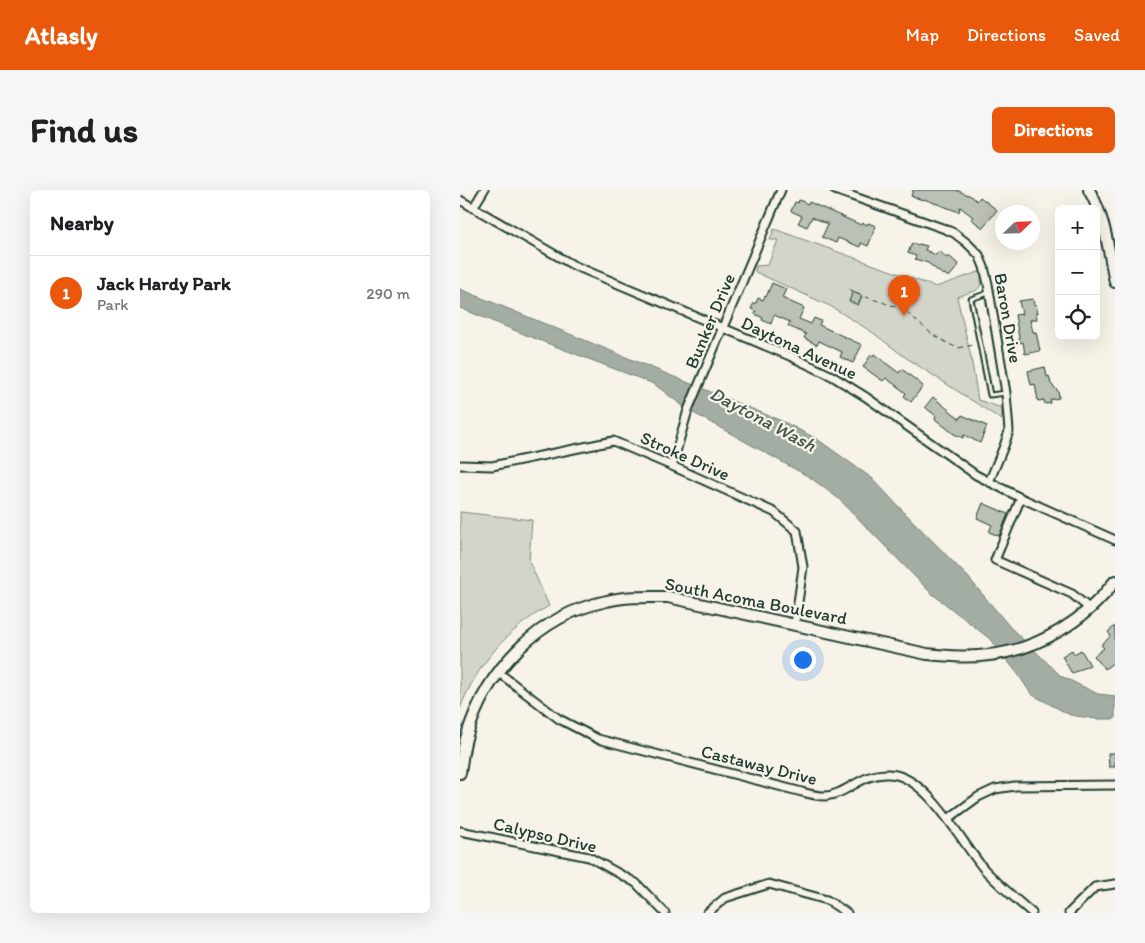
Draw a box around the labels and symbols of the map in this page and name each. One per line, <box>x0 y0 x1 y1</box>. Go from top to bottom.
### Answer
north arrow <box>995 205 1040 250</box>
street label: Bunker Drive <box>680 270 740 372</box>
street label: Baron Drive <box>989 271 1027 365</box>
pin: 1 <box>888 275 920 316</box>
street label: Daytona Avenue <box>738 312 860 384</box>
water label: Daytona Wash <box>706 381 820 457</box>
street label: Stroke Drive <box>637 427 733 485</box>
street label: South Acoma Boulevard <box>663 573 849 630</box>
your location <box>790 647 816 673</box>
street label: Castaway Drive <box>699 740 819 790</box>
street label: Calypso Drive <box>491 812 599 858</box>

